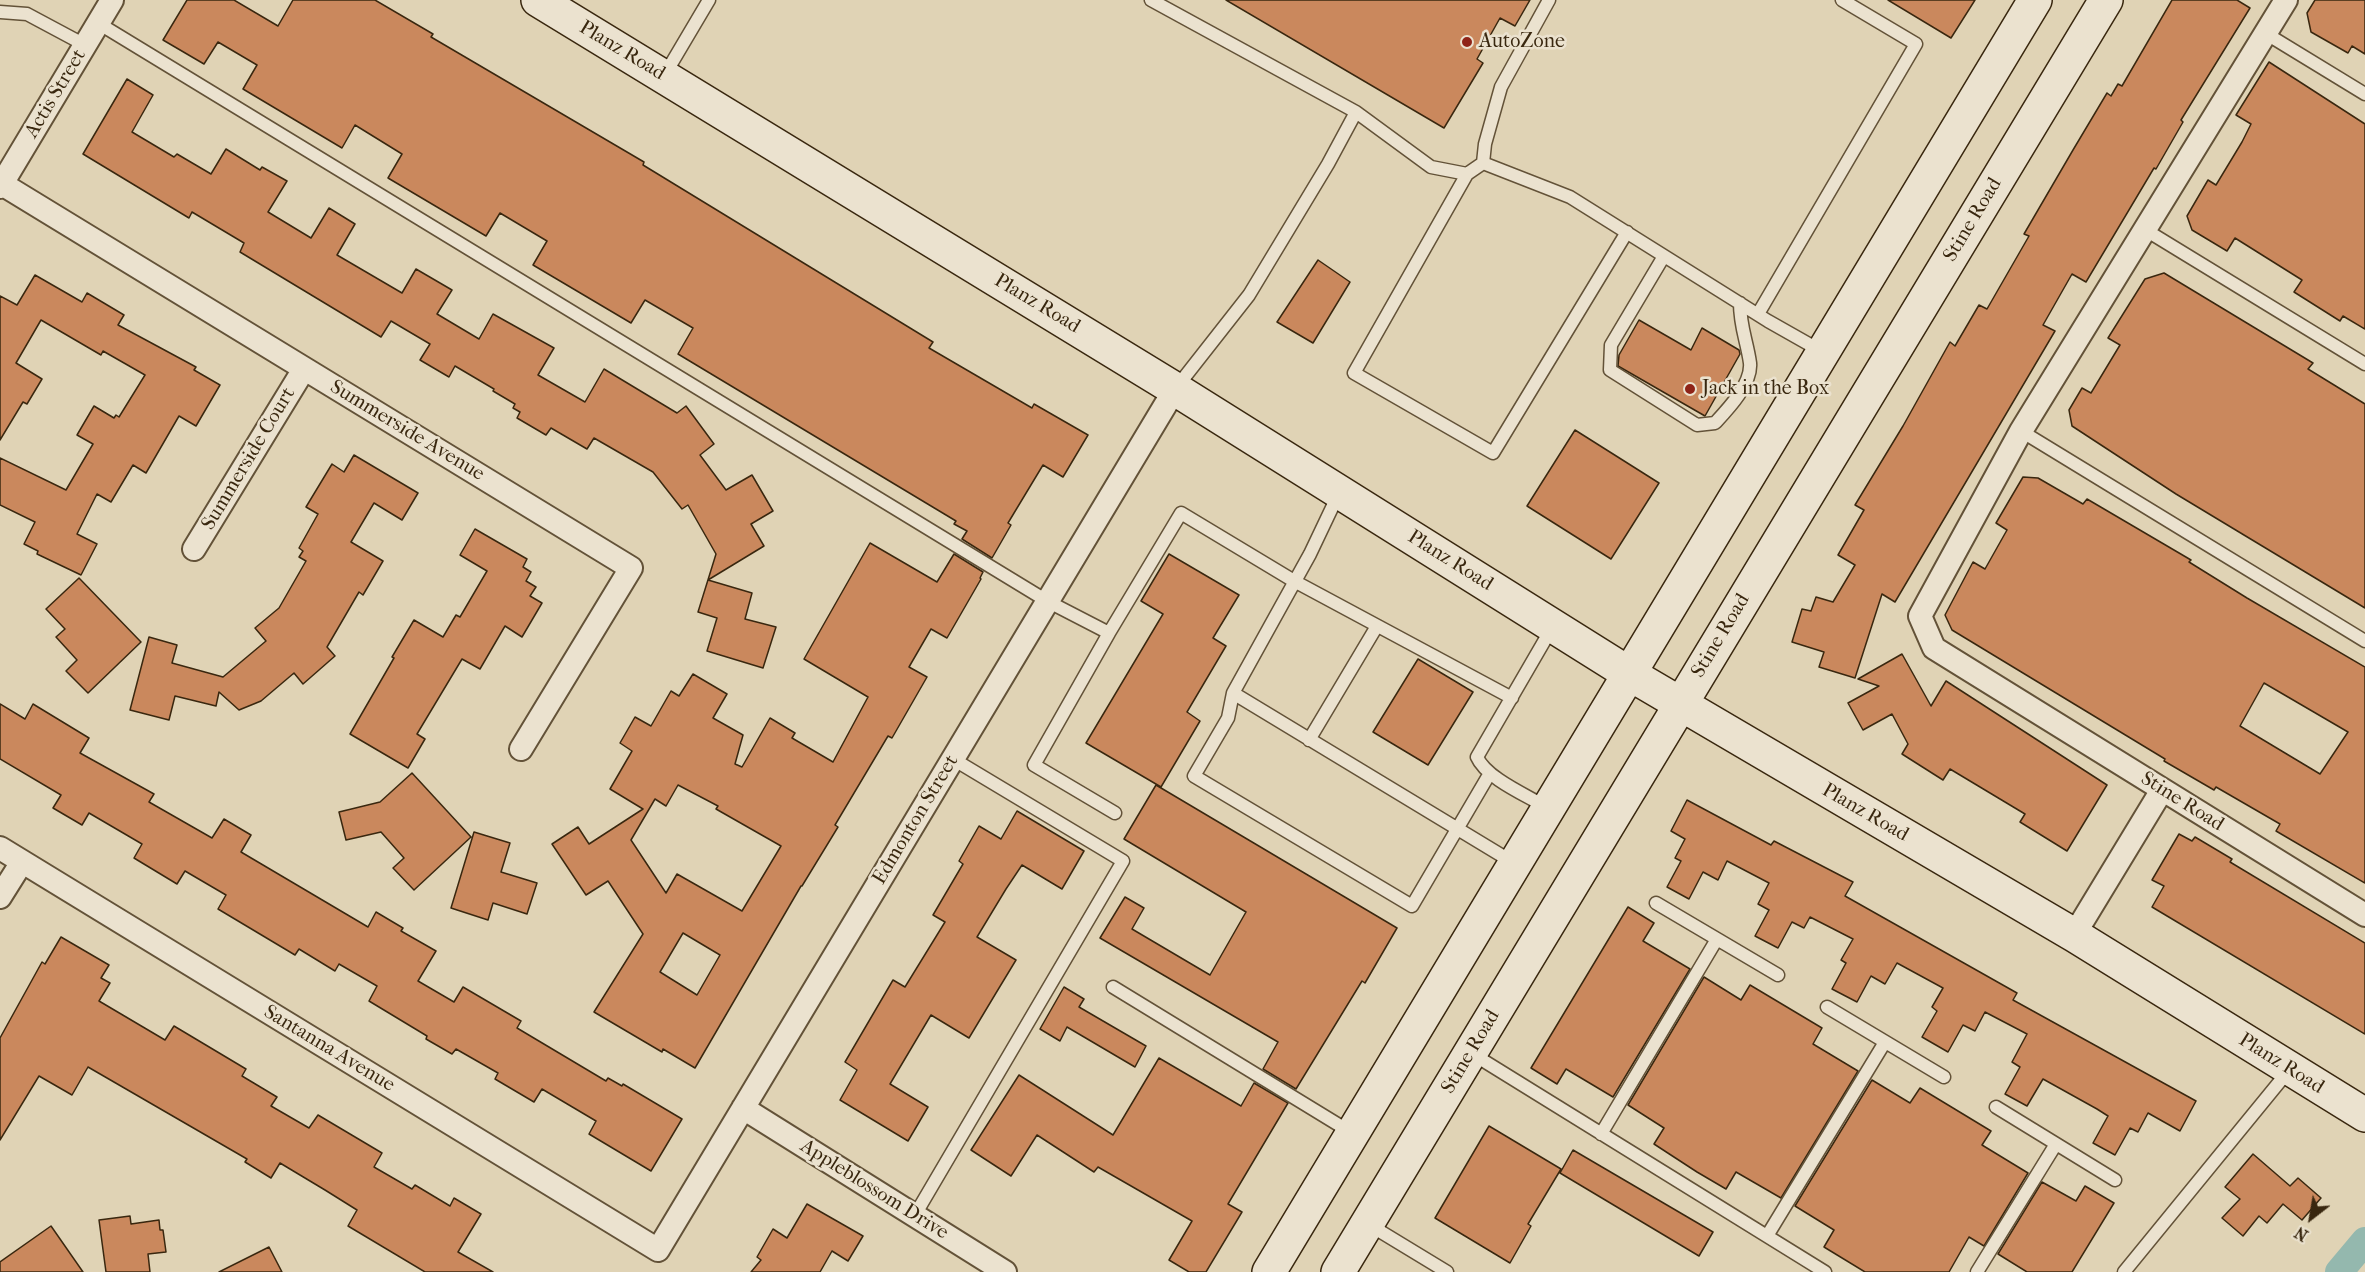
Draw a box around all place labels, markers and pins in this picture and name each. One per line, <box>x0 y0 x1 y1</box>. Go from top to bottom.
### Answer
place label: AutoZone <box>1479 30 1565 54</box>
marker: AutoZone <box>1460 35 1474 49</box>
place label: Jack in the Box <box>1702 377 1829 401</box>
marker: Jack in the Box <box>1683 382 1697 396</box>

